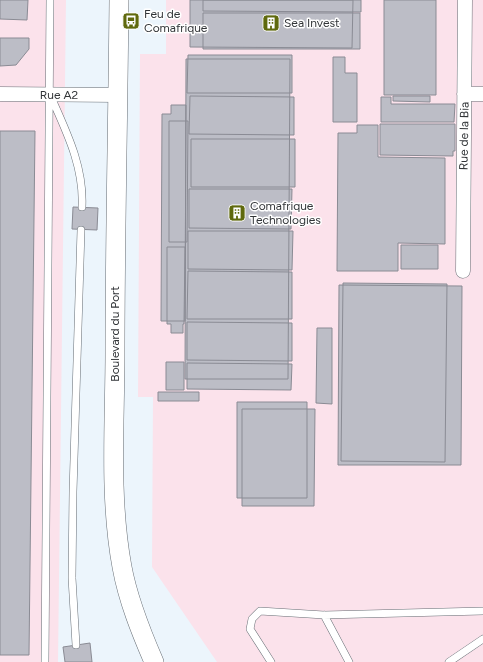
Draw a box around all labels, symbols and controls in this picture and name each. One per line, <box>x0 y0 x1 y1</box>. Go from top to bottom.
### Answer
place label: Feu de Comafrique <box>144 7 208 35</box>
bus stop icon: Feu de Comafrique <box>121 11 141 31</box>
building icon: Sea Invest <box>261 13 281 33</box>
place label: Sea Invest <box>284 16 340 30</box>
street label: Rue A2 <box>40 88 78 102</box>
street label: Rue de la Bia <box>456 102 472 170</box>
place label: Comafrique Technologies <box>250 199 321 227</box>
building icon: Comafrique Technologies <box>227 203 247 223</box>
street label: Boulevard du Port <box>108 286 122 382</box>

